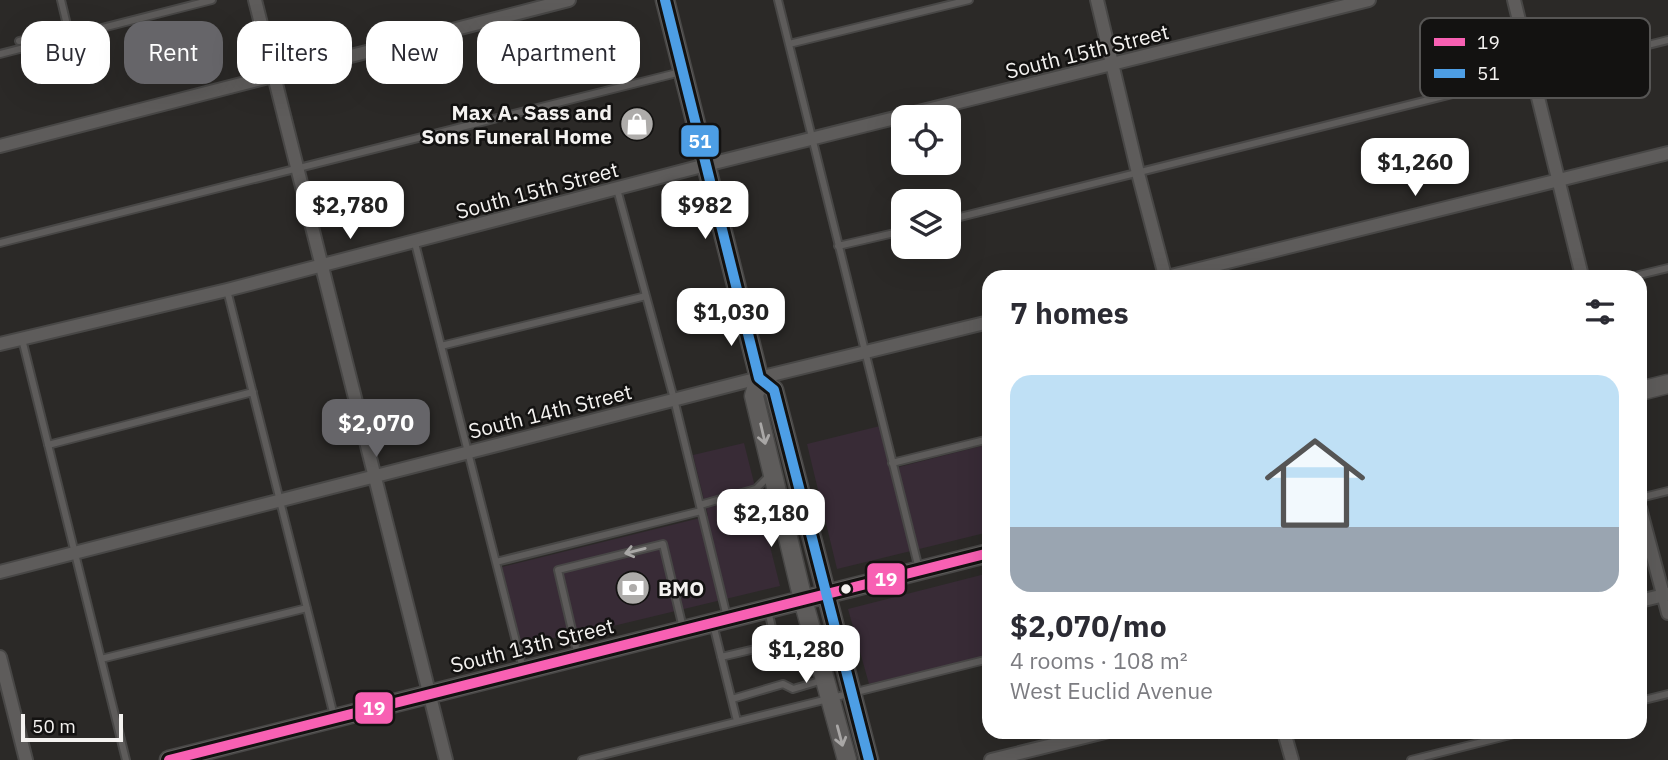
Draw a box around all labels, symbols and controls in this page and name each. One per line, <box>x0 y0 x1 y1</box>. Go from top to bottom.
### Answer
street label: South 15th Street <box>1002 17 1172 85</box>
legend <box>1420 18 1650 98</box>
chip: Buy <box>21 21 110 84</box>
chip: Rent <box>124 21 223 84</box>
chip: Filters <box>237 21 352 84</box>
chip: New <box>366 21 463 84</box>
chip: Apartment <box>477 21 640 84</box>
text: 19 <box>1477 30 1500 54</box>
text: 51 <box>1477 61 1500 85</box>
place label: Max A. Sass and Sons Funeral Home <box>421 98 612 150</box>
shop icon: Max A. Sass and Sons Funeral Home <box>618 105 656 143</box>
map controls <box>891 105 961 259</box>
button: locate <box>891 105 961 175</box>
line badge: 51 <box>680 124 720 158</box>
text: 51 <box>689 129 712 153</box>
pin: $1,260 <box>1358 138 1472 198</box>
text: $1,260 <box>1377 146 1453 176</box>
street label: South 15th Street <box>453 155 621 225</box>
pin: $2,780 <box>293 182 407 241</box>
pin: $982 <box>664 182 746 241</box>
text: $2,780 <box>312 189 388 219</box>
text: $982 <box>677 189 733 219</box>
button: layers <box>891 189 961 259</box>
pin: $1,030 <box>674 288 788 348</box>
text: 7 homes <box>1010 293 1129 332</box>
icon: filters <box>1581 293 1619 331</box>
text: $1,030 <box>693 296 769 326</box>
street label: South 14th Street <box>465 377 635 445</box>
pin: $2,070 <box>319 400 433 459</box>
text: $2,070 <box>338 407 414 437</box>
icon: home <box>1252 420 1378 546</box>
one-way arrow <box>756 422 770 445</box>
pin: $2,180 <box>714 490 828 549</box>
text: $2,180 <box>733 497 809 527</box>
one-way arrow <box>624 545 647 558</box>
line badge: 19 <box>866 562 906 596</box>
text: 19 <box>875 567 897 591</box>
bank icon: BMO <box>614 569 652 607</box>
place label: BMO <box>658 574 704 602</box>
unlabelled marker <box>839 582 853 596</box>
text: $2,070/mo <box>1010 606 1167 645</box>
street label: South 13th Street <box>447 611 617 679</box>
pin: $1,280 <box>749 626 863 685</box>
text: $1,280 <box>768 633 844 663</box>
text: 4 rooms · 108 m² <box>1010 645 1188 675</box>
text: West Euclid Avenue <box>1010 675 1213 705</box>
line badge: 19 <box>354 691 394 725</box>
text: 19 <box>363 696 385 720</box>
scale bar <box>21 711 122 743</box>
text: 50 m <box>32 714 76 738</box>
one-way arrow <box>835 725 848 747</box>

